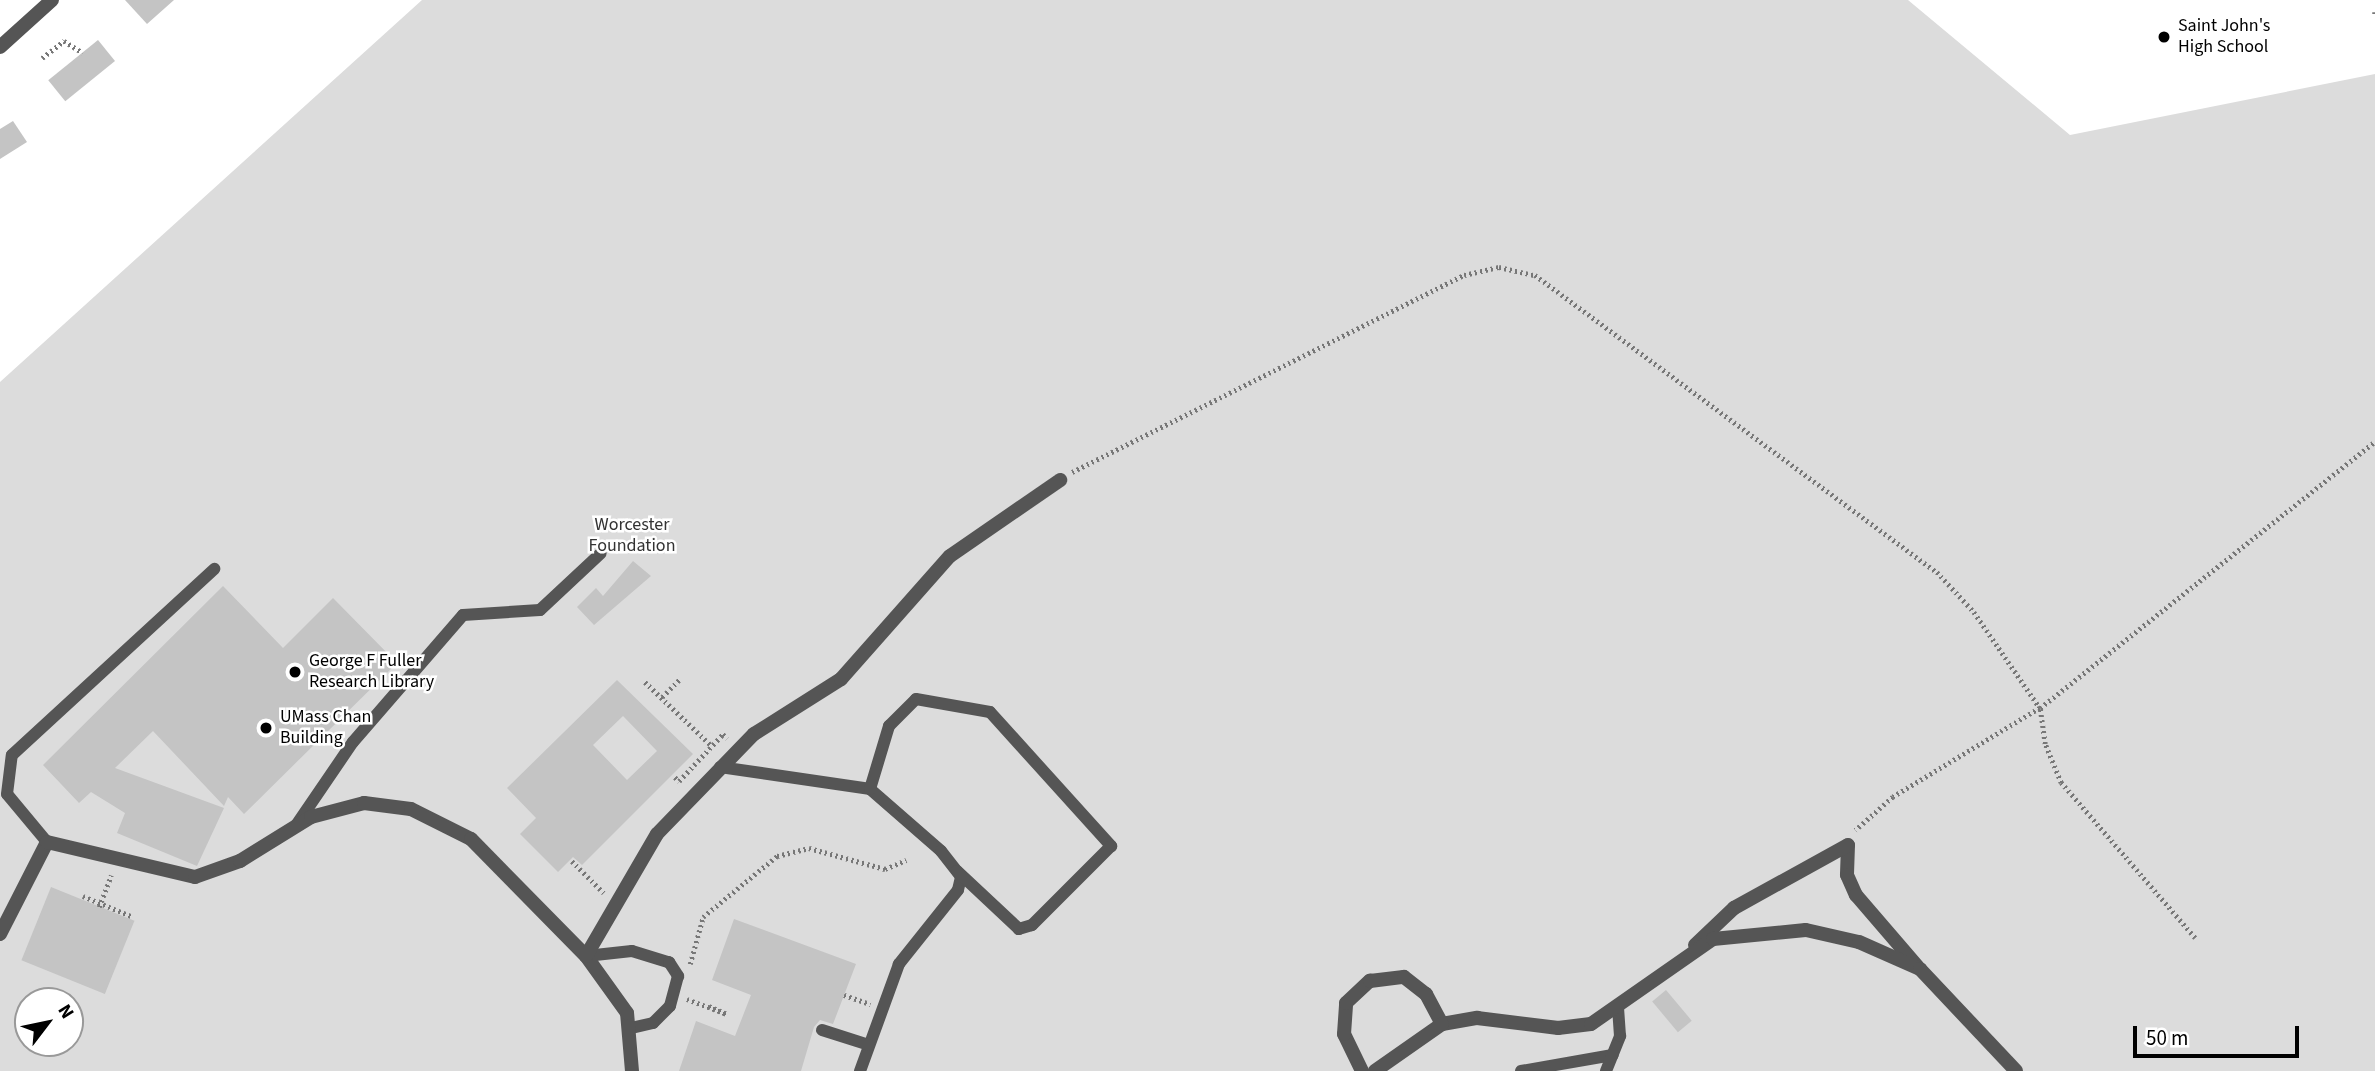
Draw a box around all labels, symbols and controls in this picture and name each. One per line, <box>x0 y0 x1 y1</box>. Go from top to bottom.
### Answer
place label: Saint John's High School <box>2178 16 2270 58</box>
marker: Saint John's High School <box>2156 29 2172 45</box>
park label: Worcester Foundation <box>589 515 675 558</box>
place label: George F Fuller Research Library <box>309 651 434 694</box>
marker: George F Fuller Research Library <box>287 664 303 680</box>
place label: UMass Chan Building <box>280 707 371 750</box>
marker: UMass Chan Building <box>258 720 274 736</box>
north arrow <box>14 987 84 1057</box>
text: N <box>51 999 80 1024</box>
scale bar <box>2137 1012 2303 1056</box>
text: 50 m <box>2146 1023 2188 1053</box>

